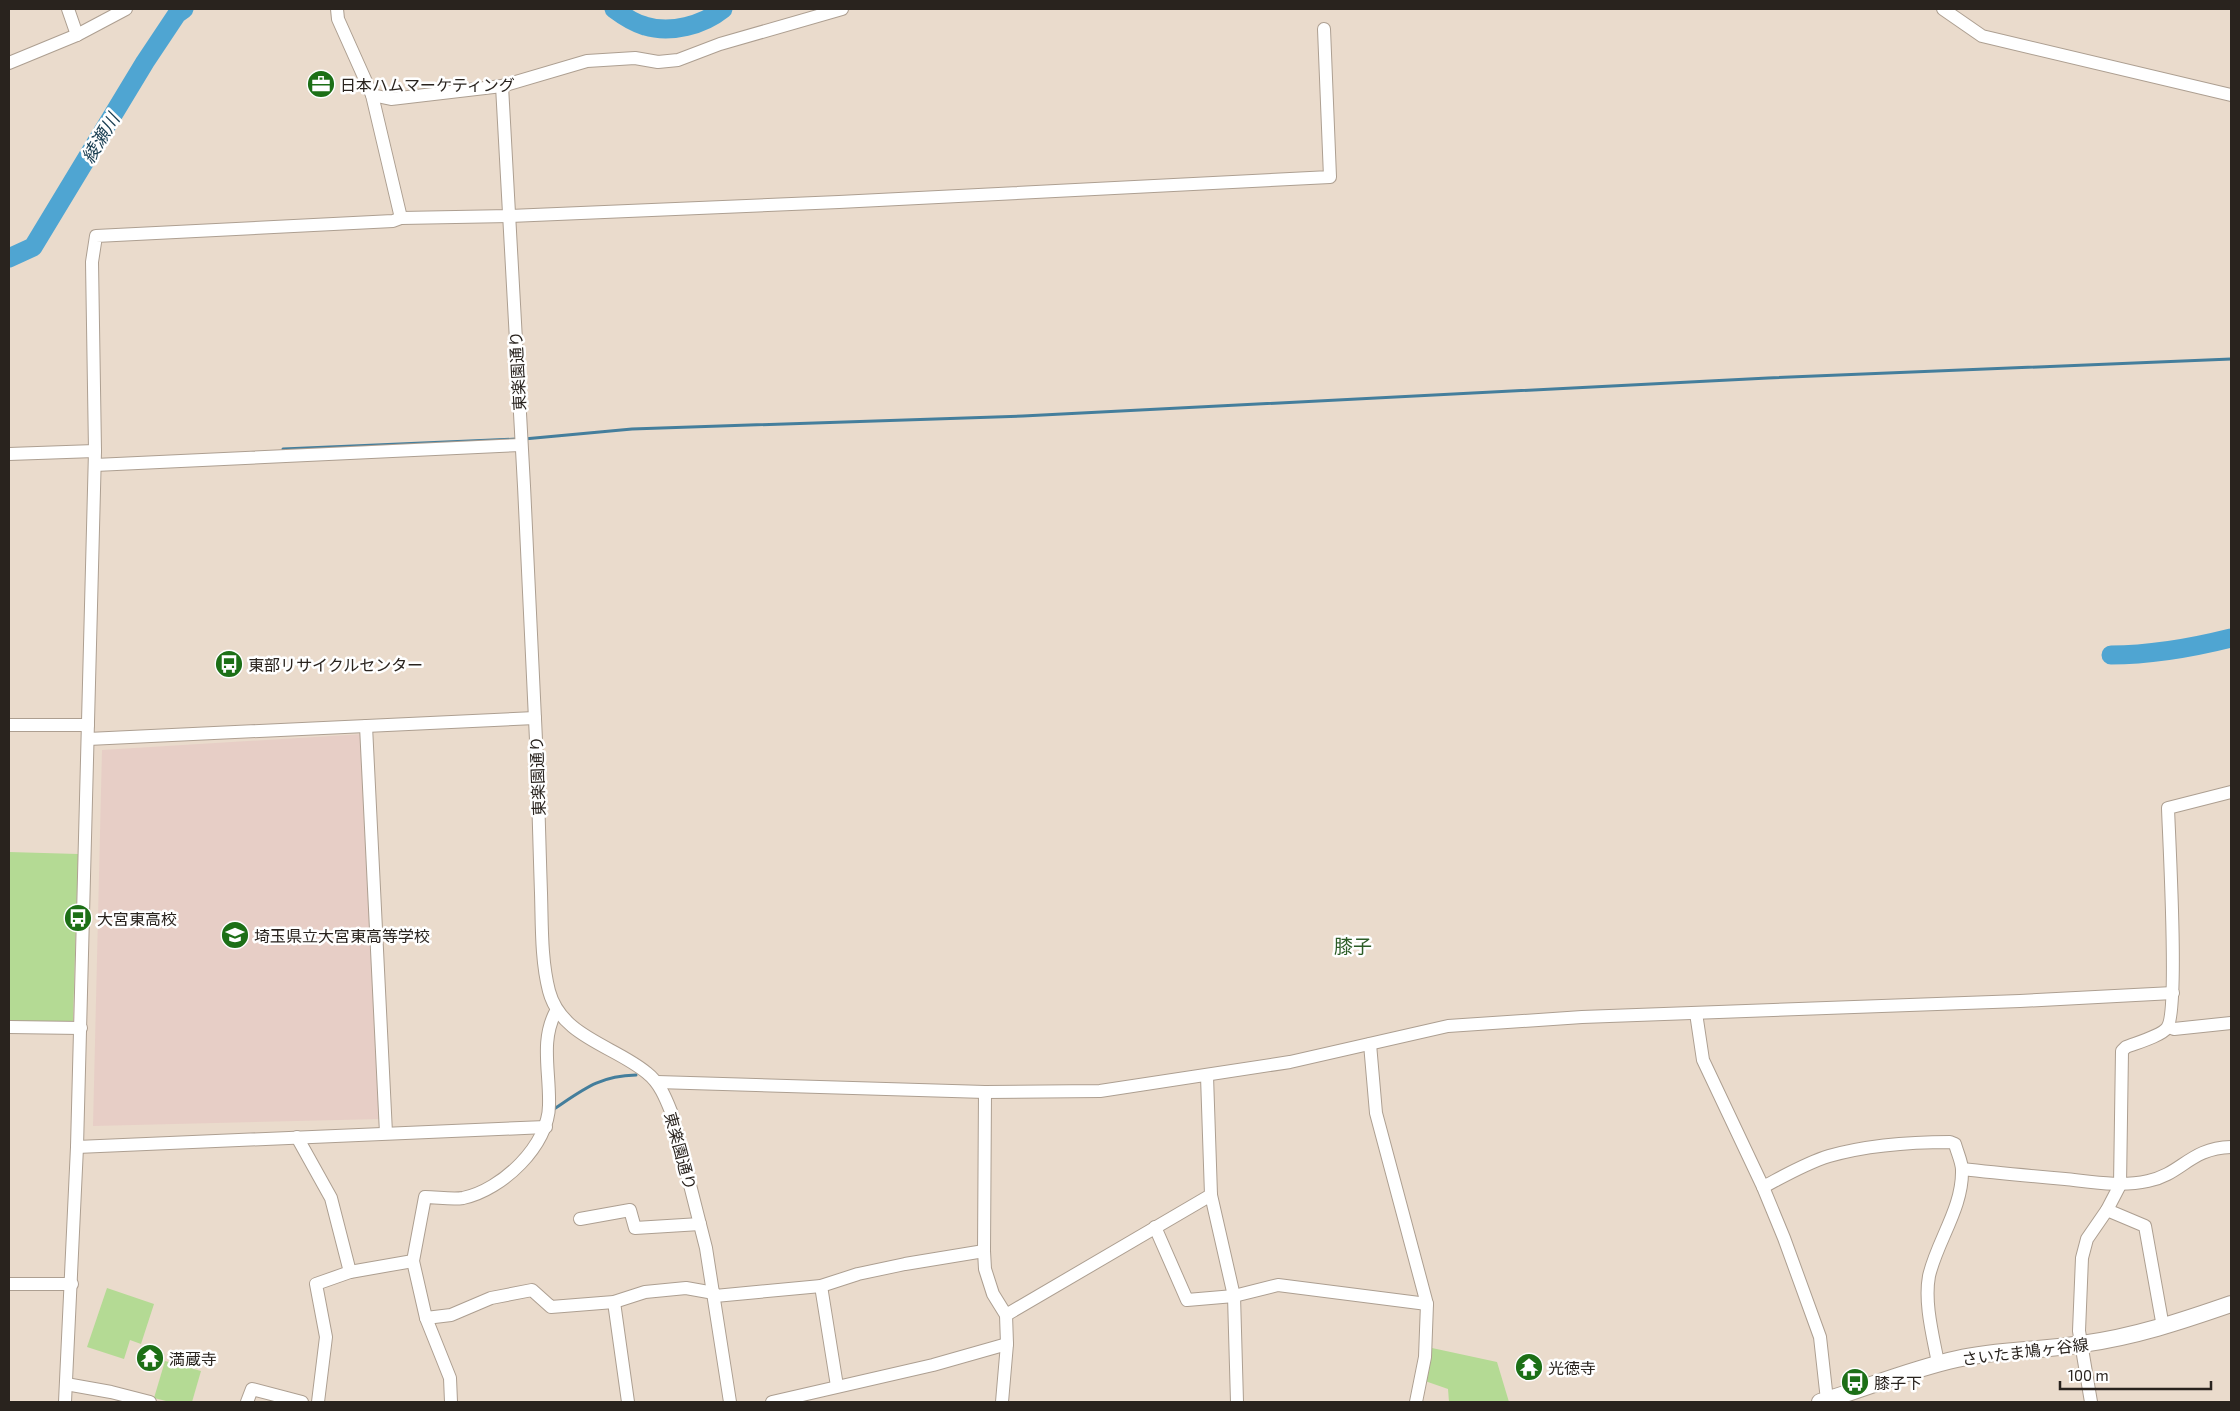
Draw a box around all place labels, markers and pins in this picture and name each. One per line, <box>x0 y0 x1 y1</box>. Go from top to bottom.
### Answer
office icon: 日本ハムマーケティング <box>306 69 336 99</box>
place label: 日本ハムマーケティング <box>340 75 515 94</box>
bus stop icon: 東部リサイクルセンター <box>214 649 244 679</box>
place label: 東部リサイクルセンター <box>248 655 423 674</box>
bus stop icon: 大宮東高校 <box>63 903 93 933</box>
place label: 大宮東高校 <box>97 909 177 928</box>
school or university icon: 埼玉県立大宮東高等学校 <box>220 920 250 950</box>
place label: 埼玉県立大宮東高等学校 <box>254 926 430 945</box>
temple icon: 満蔵寺 <box>135 1343 165 1373</box>
place label: 満蔵寺 <box>169 1349 217 1368</box>
temple icon: 光徳寺 <box>1514 1352 1544 1382</box>
place label: 光徳寺 <box>1548 1358 1596 1377</box>
bus stop icon: 膝子下 <box>1840 1367 1870 1397</box>
place label: 膝子下 <box>1874 1373 1922 1392</box>

